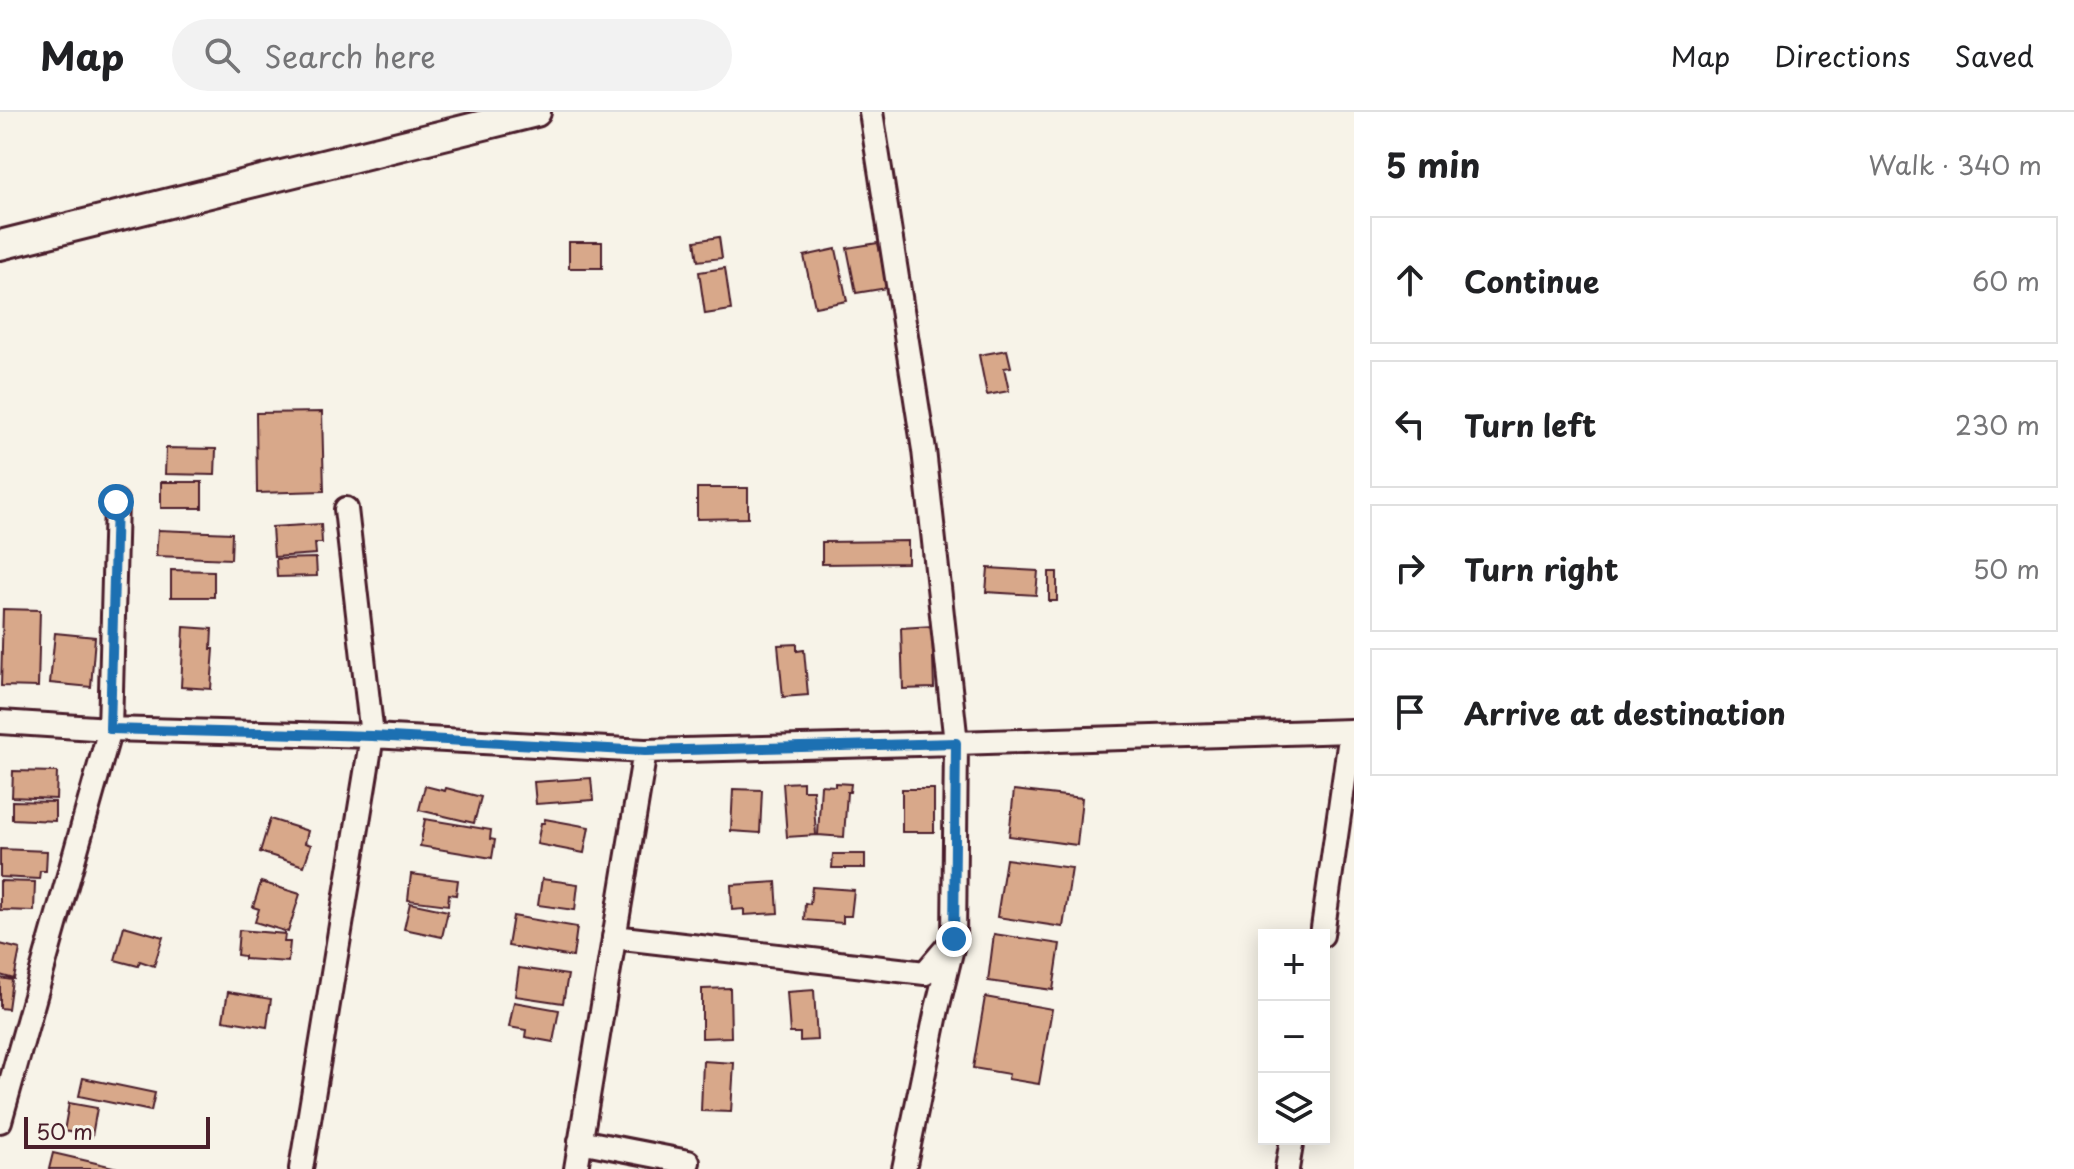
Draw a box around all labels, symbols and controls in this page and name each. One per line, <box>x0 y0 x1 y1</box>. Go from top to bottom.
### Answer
search box <box>172 19 732 91</box>
text: Map <box>40 27 124 84</box>
icon: search <box>200 33 244 77</box>
text: Search here <box>264 33 436 78</box>
text: Map <box>1671 34 1730 77</box>
text: Directions <box>1774 34 1911 77</box>
text: Saved <box>1955 34 2034 77</box>
text: 5 min <box>1386 138 1480 190</box>
text: Walk · 340 m <box>1869 145 2042 184</box>
icon: ahead <box>1388 258 1432 302</box>
text: Continue <box>1464 258 1599 303</box>
text: 60 m <box>1972 261 2040 300</box>
icon: left <box>1388 402 1432 446</box>
text: Turn left <box>1464 402 1596 447</box>
text: 230 m <box>1955 405 2040 444</box>
route start <box>98 484 134 520</box>
icon: right <box>1388 546 1432 590</box>
text: Turn right <box>1464 546 1619 591</box>
text: 50 m <box>1973 549 2040 588</box>
icon: arrive <box>1388 690 1432 734</box>
text: Arrive at destination <box>1464 690 1786 735</box>
route end <box>936 921 972 957</box>
map controls <box>1258 929 1330 1145</box>
button: + <box>1258 929 1330 1001</box>
button: − <box>1258 1001 1330 1073</box>
button: layers <box>1258 1073 1330 1145</box>
scale bar <box>24 1113 210 1149</box>
text: 50 m <box>36 1114 93 1147</box>

